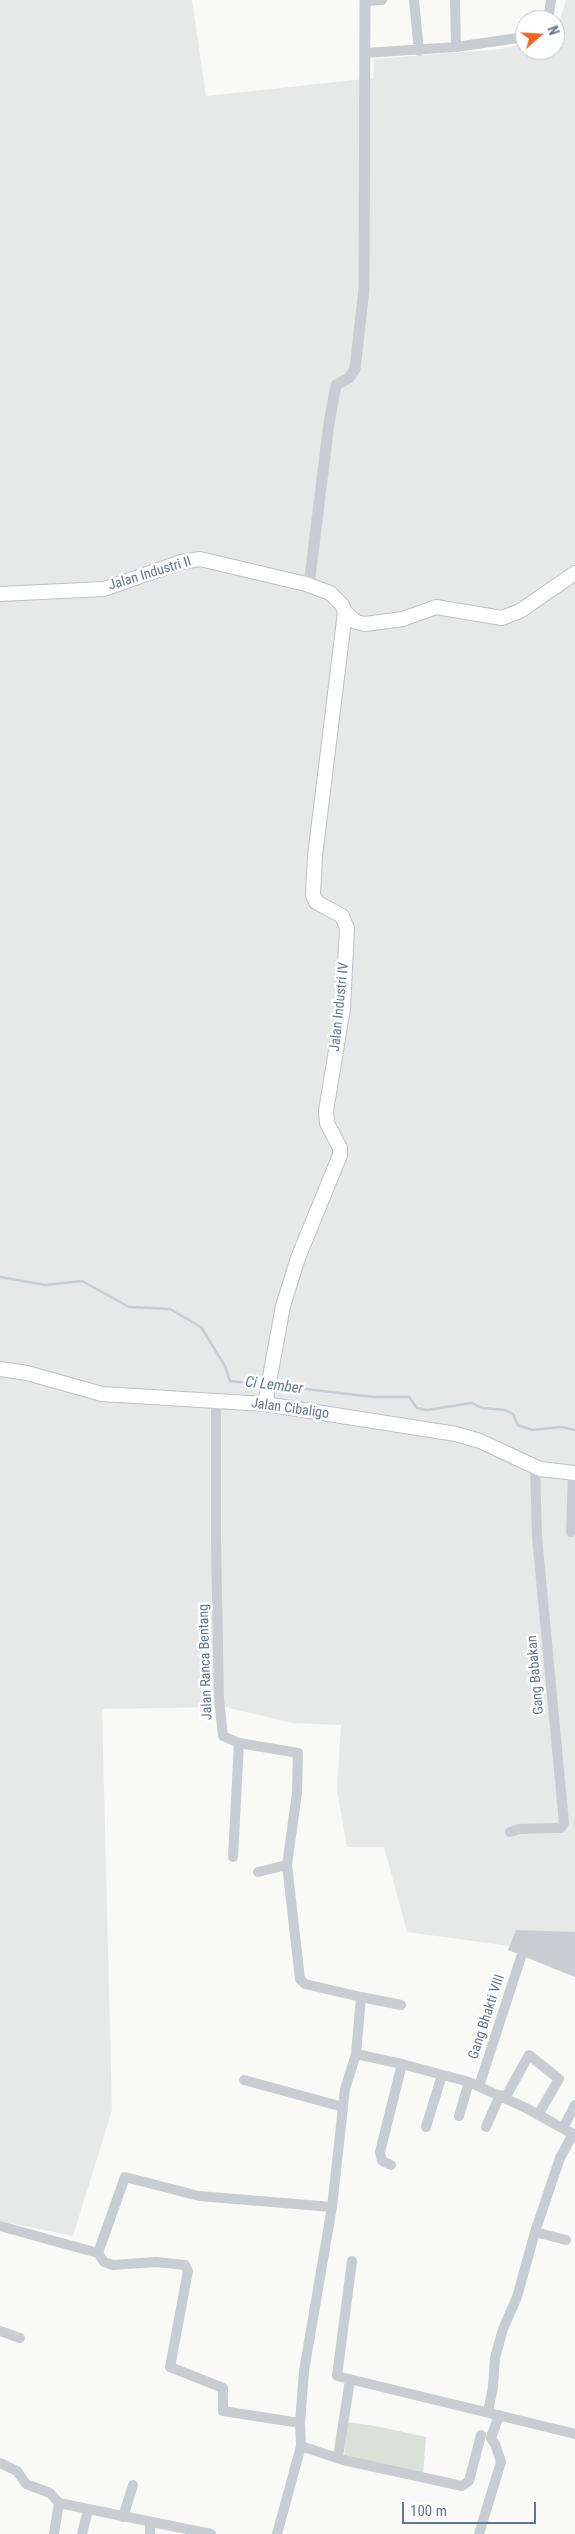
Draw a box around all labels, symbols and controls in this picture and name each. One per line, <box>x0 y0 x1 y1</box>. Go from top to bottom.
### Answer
north arrow <box>515 10 565 60</box>
text: N <box>544 24 562 37</box>
street label: Jalan Industri II <box>107 553 193 595</box>
street label: Jalan Industri IV <box>327 961 353 1053</box>
water label: Ci Lember <box>244 1374 304 1398</box>
street label: Jalan Cibaligo <box>250 1395 330 1423</box>
street label: Jalan Ranca Bentang <box>196 1604 216 1720</box>
street label: Gang Babakan <box>524 1635 548 1715</box>
street label: Gang Bhakti VIII <box>465 1972 509 2062</box>
scale bar <box>405 2492 539 2524</box>
text: 100 m <box>410 2502 447 2520</box>

